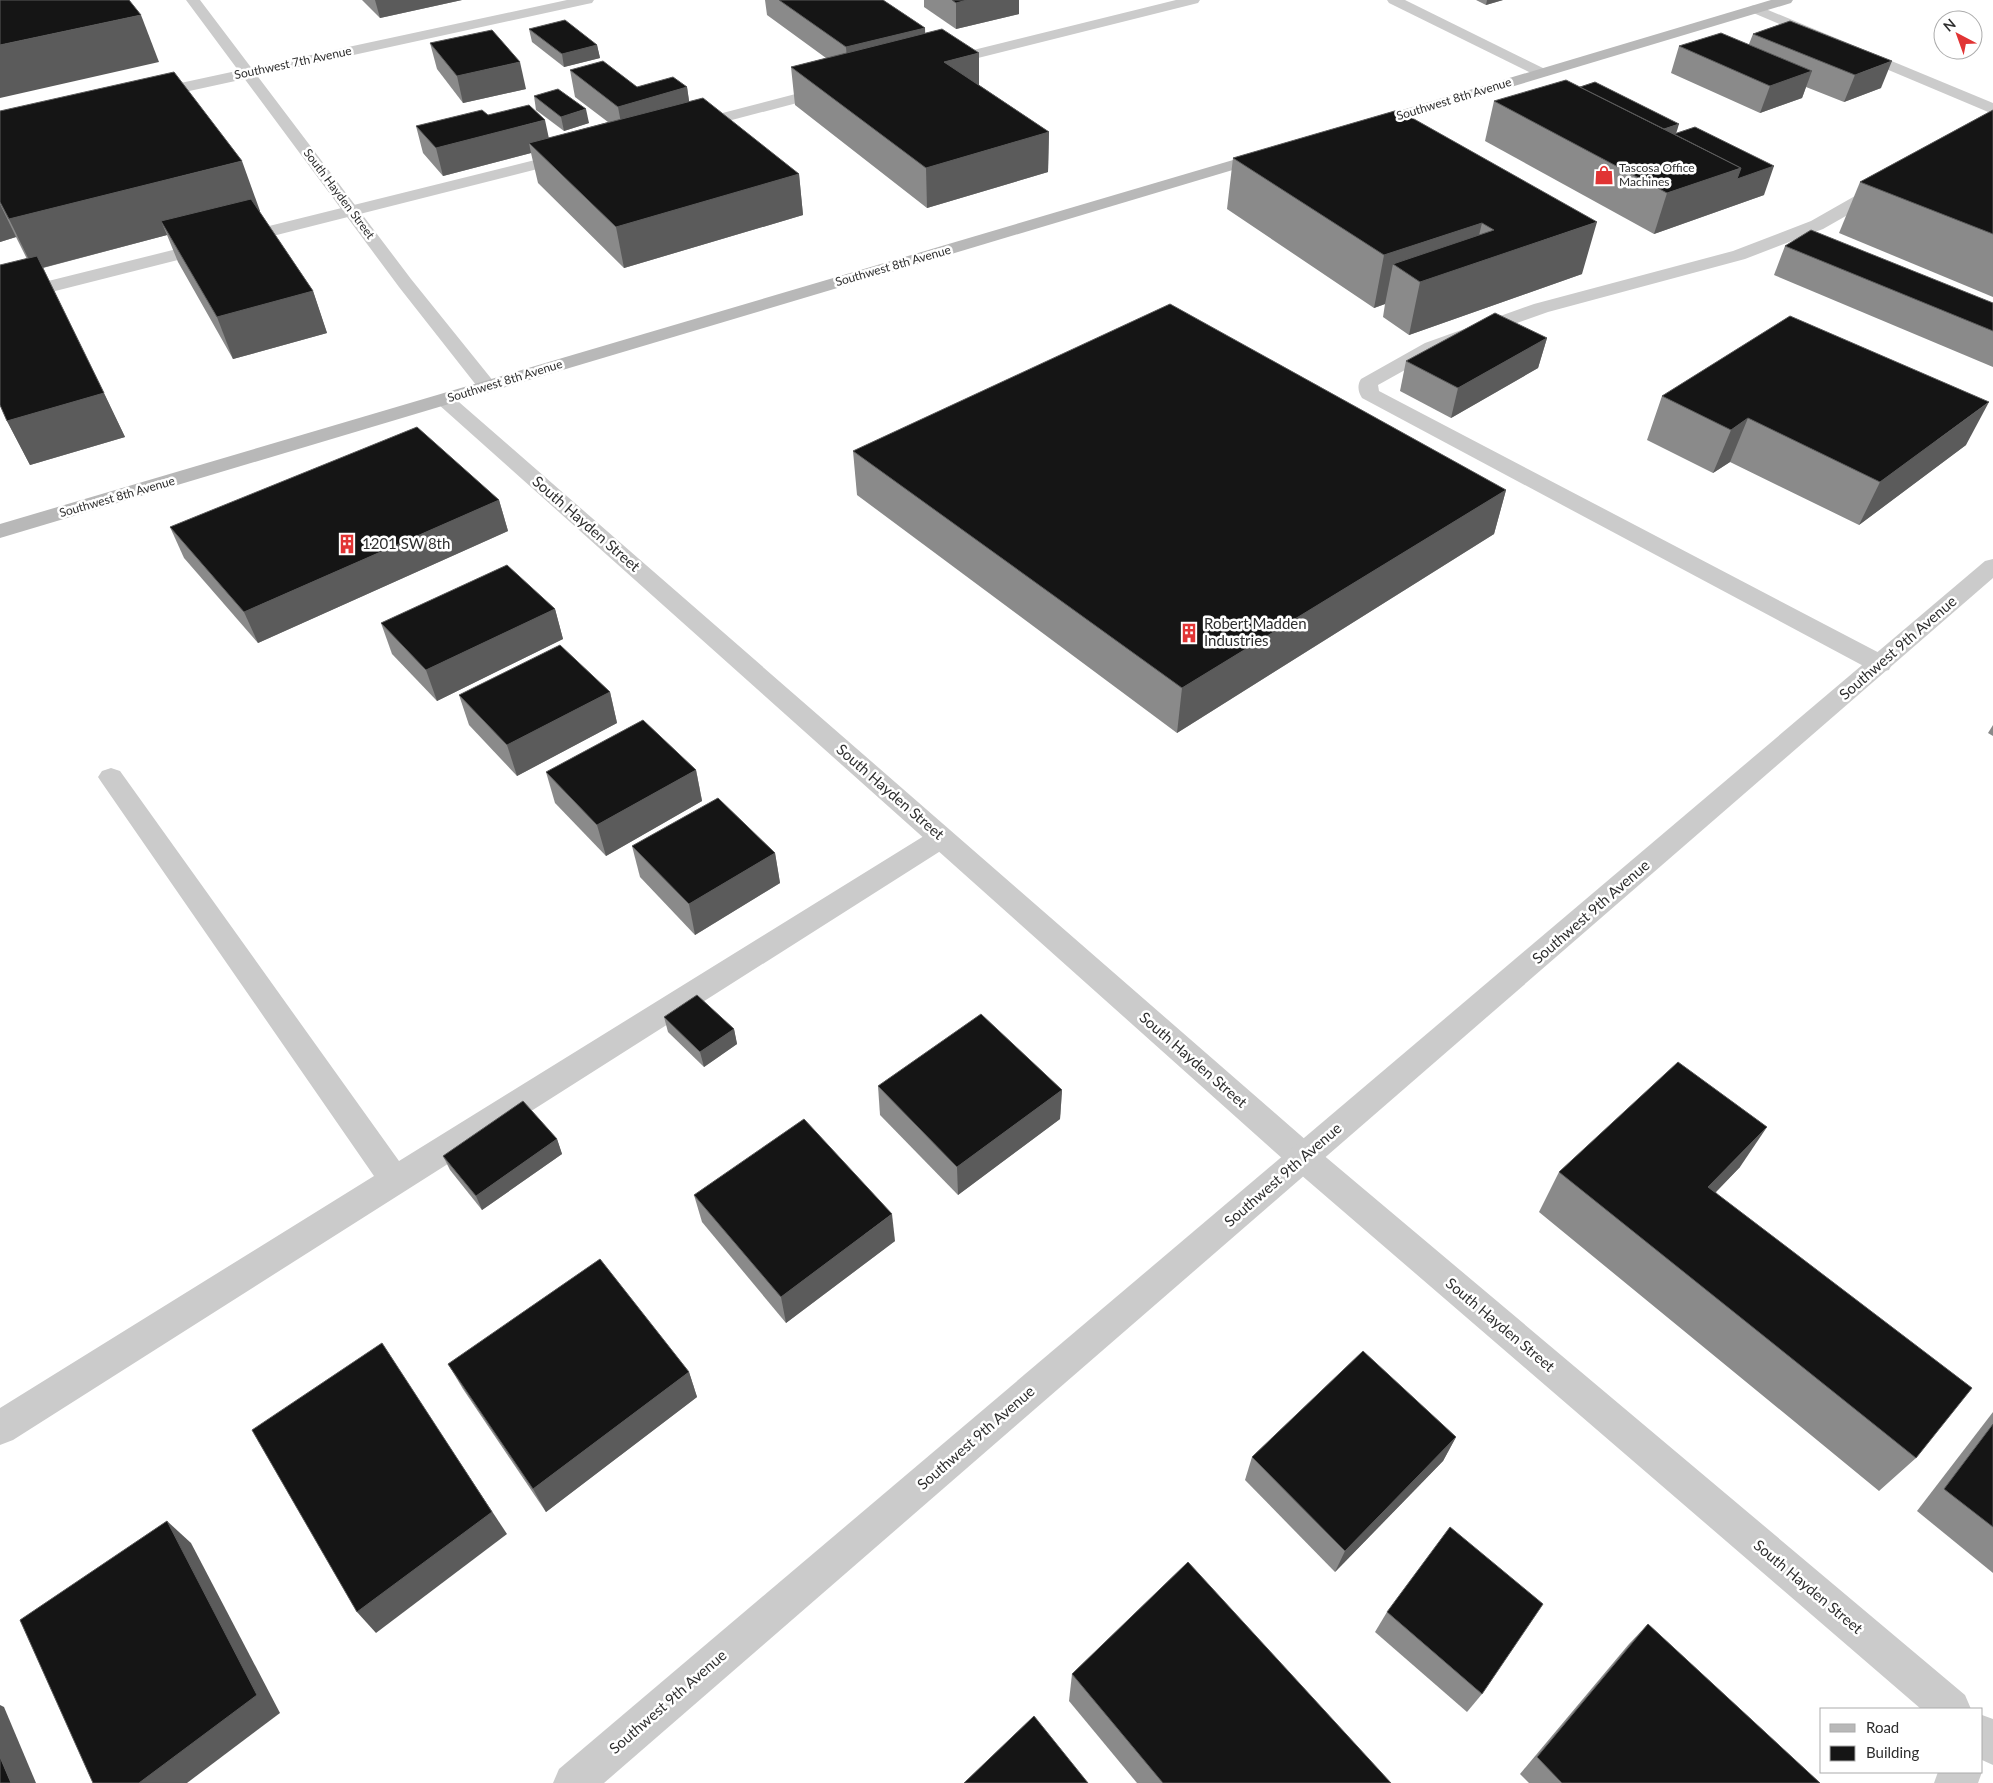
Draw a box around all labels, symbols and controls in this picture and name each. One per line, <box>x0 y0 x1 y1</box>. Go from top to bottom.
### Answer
north arrow <box>1933 10 1983 60</box>
text: N <box>1939 15 1959 35</box>
street label: Southwest 7th Avenue <box>233 43 353 82</box>
street label: Southwest 8th Avenue <box>1394 74 1513 123</box>
street label: South Hayden Street <box>301 146 379 242</box>
place label: Tascosa Office Machines <box>1619 160 1695 189</box>
shop icon: Tascosa Office Machines <box>1593 164 1615 186</box>
street label: Southwest 8th Avenue <box>833 242 952 289</box>
street label: Southwest 8th Avenue <box>445 356 564 405</box>
street label: South Hayden Street <box>529 472 645 575</box>
street label: Southwest 8th Avenue <box>57 473 176 520</box>
building icon: 1201 SW 8th <box>336 533 358 555</box>
place label: 1201 SW 8th <box>362 534 450 552</box>
street label: Southwest 9th Avenue <box>1835 591 1960 703</box>
place label: Robert Madden Industries <box>1204 614 1307 649</box>
building icon: Robert Madden Industries <box>1178 622 1200 644</box>
street label: South Hayden Street <box>833 740 949 843</box>
street label: Southwest 9th Avenue <box>1528 855 1653 967</box>
street label: South Hayden Street <box>1136 1008 1252 1111</box>
street label: Southwest 9th Avenue <box>1220 1118 1345 1230</box>
street label: South Hayden Street <box>1443 1273 1559 1375</box>
street label: Southwest 9th Avenue <box>913 1381 1038 1493</box>
street label: South Hayden Street <box>1751 1535 1867 1637</box>
street label: Southwest 9th Avenue <box>605 1645 730 1757</box>
legend <box>1820 1708 1983 1773</box>
text: Road <box>1866 1718 1899 1736</box>
text: Building <box>1866 1743 1919 1761</box>

